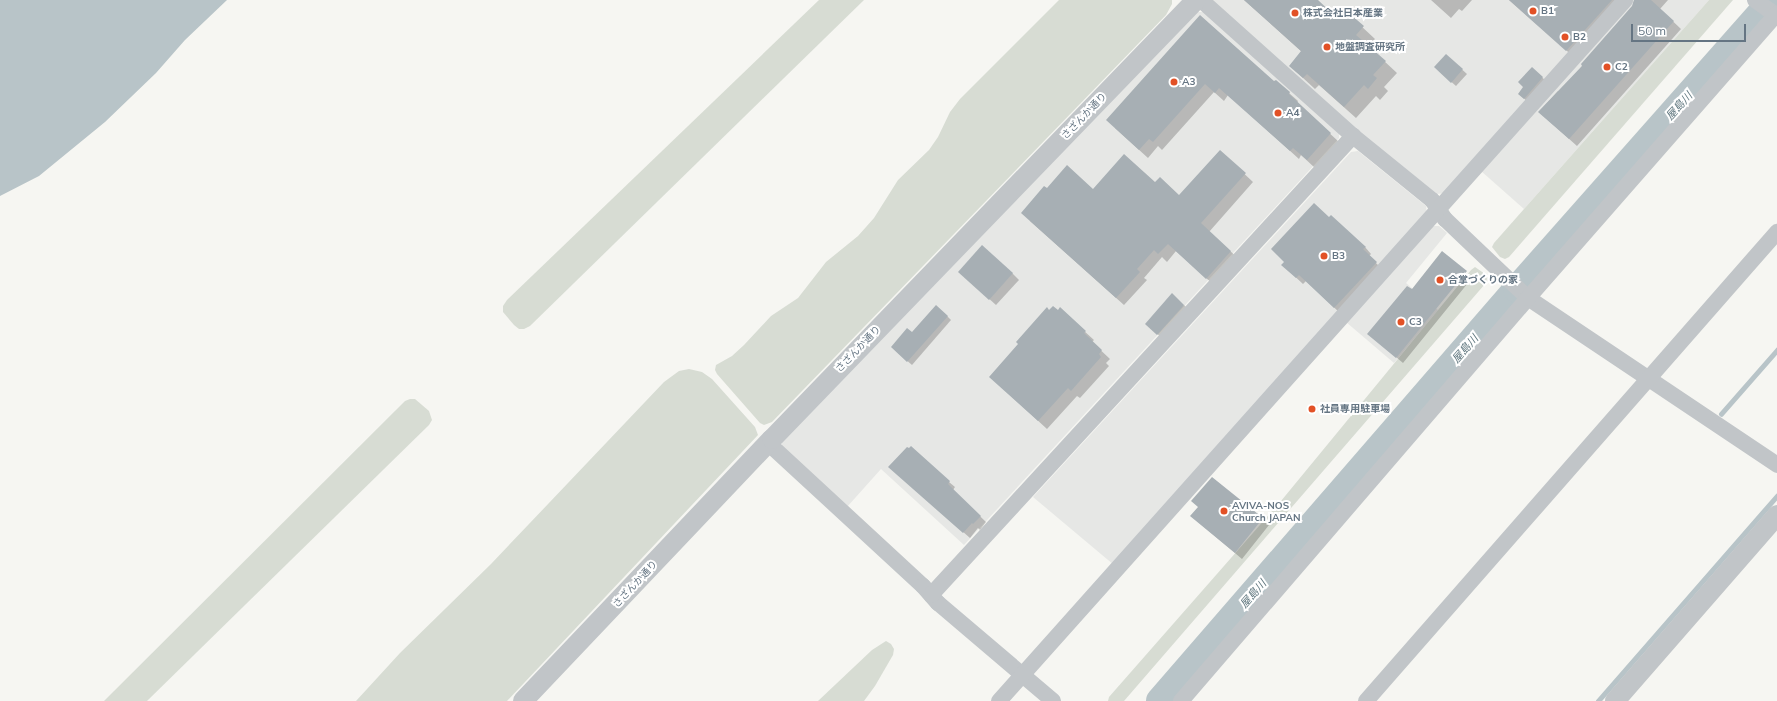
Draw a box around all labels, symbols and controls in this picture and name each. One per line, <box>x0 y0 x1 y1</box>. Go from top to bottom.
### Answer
place label: B1 <box>1541 5 1554 17</box>
marker: B1 <box>1528 6 1538 16</box>
place label: 株式会社日本産業 <box>1303 7 1383 19</box>
marker: 株式会社日本産業 <box>1290 8 1300 18</box>
scale bar <box>1633 16 1748 42</box>
text: 50 m <box>1638 23 1666 38</box>
place label: B2 <box>1573 31 1586 43</box>
marker: B2 <box>1560 32 1570 42</box>
place label: 地盤調査研究所 <box>1335 41 1405 53</box>
marker: 地盤調査研究所 <box>1322 42 1332 52</box>
place label: C2 <box>1615 61 1628 73</box>
marker: C2 <box>1602 62 1612 72</box>
place label: A3 <box>1182 76 1195 88</box>
marker: A3 <box>1169 77 1179 87</box>
water label: 屋島川 <box>1663 89 1695 123</box>
street label: さざんか通り <box>1059 90 1109 142</box>
place label: A4 <box>1286 107 1299 119</box>
marker: A4 <box>1273 108 1283 118</box>
place label: B3 <box>1332 250 1345 262</box>
marker: B3 <box>1319 251 1329 261</box>
place label: 合掌づくりの家 <box>1448 274 1518 286</box>
marker: 合掌づくりの家 <box>1435 275 1445 285</box>
place label: C3 <box>1409 316 1422 328</box>
marker: C3 <box>1396 317 1406 327</box>
street label: さざんか通り <box>833 323 883 375</box>
water label: 屋島川 <box>1449 332 1481 366</box>
place label: 社員専用駐車場 <box>1320 403 1390 415</box>
marker: 社員専用駐車場 <box>1307 404 1317 414</box>
place label: AVIVA-NOS Church JAPAN <box>1232 499 1301 522</box>
marker: AVIVA-NOS Church JAPAN <box>1219 506 1229 516</box>
street label: さざんか通り <box>610 558 660 610</box>
water label: 屋島川 <box>1237 577 1269 611</box>

